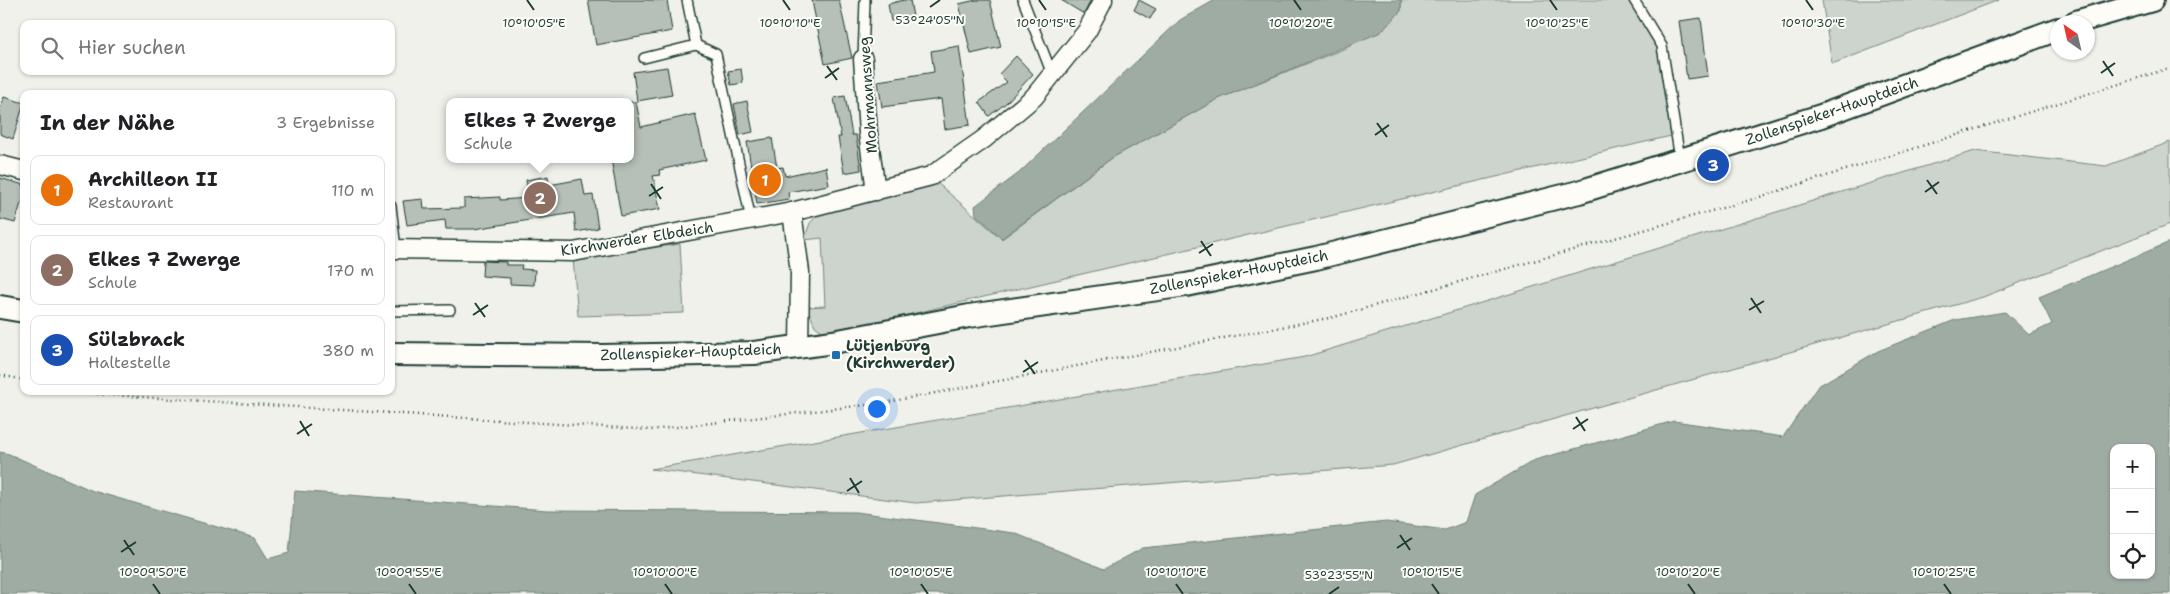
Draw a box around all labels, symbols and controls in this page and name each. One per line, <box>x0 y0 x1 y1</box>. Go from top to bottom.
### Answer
text: 53°24'05"N <box>895 12 965 28</box>
text: 10°10'05"E <box>502 15 566 31</box>
text: 10°10'10"E <box>759 15 821 31</box>
text: 10°10'15"E <box>1016 15 1076 31</box>
text: 10°10'20"E <box>1269 15 1333 31</box>
text: 10°10'25"E <box>1526 15 1588 31</box>
text: 10°10'30"E <box>1781 15 1845 31</box>
north arrow <box>2050 15 2095 60</box>
search box <box>20 20 395 75</box>
icon: search <box>38 34 66 62</box>
text: Hier suchen <box>78 35 186 60</box>
street label: Mohrmannsweg <box>854 36 882 154</box>
street label: Zollenspieker-Hauptdeich <box>1743 72 1921 150</box>
popup <box>446 98 634 163</box>
text: Elkes 7 Zwerge <box>464 108 616 133</box>
text: In der Nähe <box>40 109 175 137</box>
text: 3 Ergebnisse <box>276 112 375 133</box>
text: Schule <box>464 133 513 154</box>
pin: 3 <box>1697 146 1729 184</box>
pin: 1 <box>749 161 781 199</box>
text: Archilleon II <box>88 167 218 192</box>
pin: 2 <box>524 179 556 217</box>
text: 1 <box>53 180 61 201</box>
text: 110 m <box>331 180 374 201</box>
text: Restaurant <box>88 192 174 213</box>
street label: Kirchwerder Elbdeich <box>559 217 715 261</box>
street label: Zollenspieker-Hauptdeich <box>1148 245 1330 299</box>
text: Elkes 7 Zwerge <box>88 247 241 272</box>
text: 2 <box>51 260 63 281</box>
text: 170 m <box>327 260 374 281</box>
text: Schule <box>88 272 137 293</box>
text: Sülzbrack <box>88 327 185 352</box>
place label: Lütjenburg (Kirchwerder) <box>846 336 955 373</box>
street label: Zollenspieker-Hauptdeich <box>600 339 782 365</box>
text: 3 <box>51 340 63 361</box>
text: 380 m <box>322 340 374 361</box>
marker: Lütjenburg (Kirchwerder) <box>830 349 842 361</box>
text: Haltestelle <box>88 352 171 373</box>
your location <box>864 396 890 422</box>
map controls <box>2110 444 2155 579</box>
button: + <box>2110 444 2155 489</box>
button: − <box>2110 489 2155 534</box>
button: locate <box>2110 534 2155 579</box>
text: 10°09'50"E <box>120 564 186 580</box>
text: 10°09'55"E <box>376 564 442 580</box>
text: 10°10'00"E <box>633 564 697 580</box>
text: 10°10'05"E <box>889 564 953 580</box>
text: 10°10'10"E <box>1145 564 1207 580</box>
text: 10°10'15"E <box>1402 564 1462 580</box>
text: 10°10'20"E <box>1656 564 1720 580</box>
text: 10°10'25"E <box>1913 564 1975 580</box>
text: 53°23'55"N <box>1305 567 1373 583</box>

